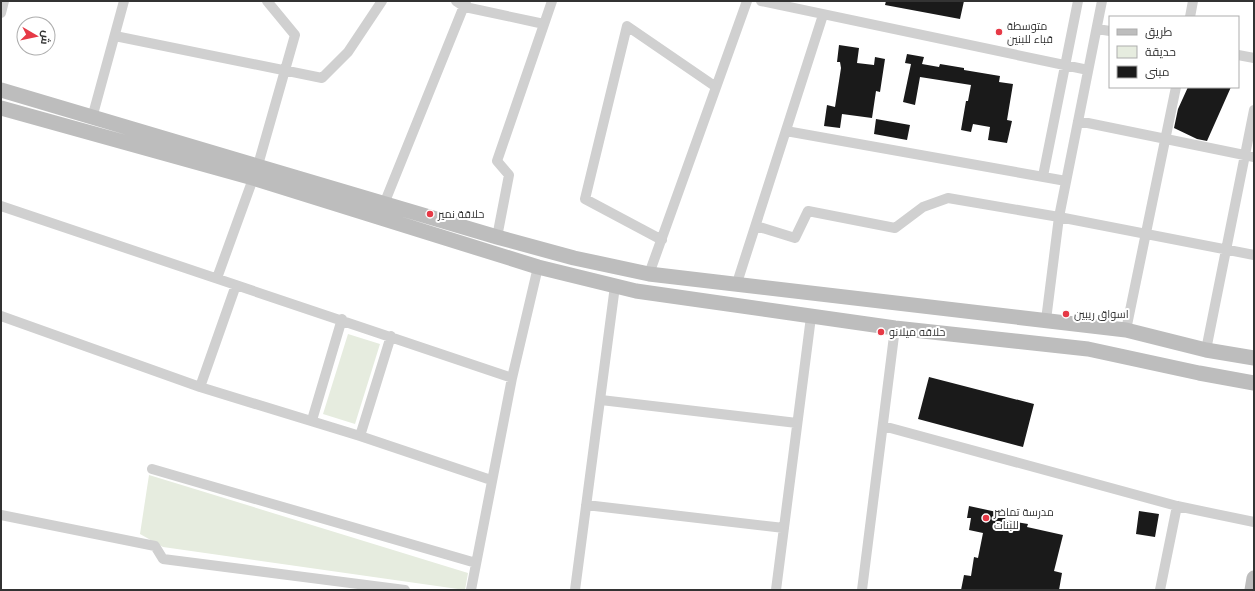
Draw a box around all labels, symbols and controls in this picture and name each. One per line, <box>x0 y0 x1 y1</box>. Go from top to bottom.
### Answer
north arrow <box>16 16 56 56</box>
legend <box>1109 16 1239 88</box>
place label: متوسطة قباء للبنين <box>1007 19 1053 46</box>
text: طريق <box>1145 24 1173 39</box>
marker: متوسطة قباء للبنين <box>994 27 1004 37</box>
text: ش <box>38 29 54 46</box>
text: حديقة <box>1145 44 1176 59</box>
text: مبنى <box>1145 64 1170 79</box>
place label: حلاقة نمير <box>437 207 484 221</box>
marker: حلاقة نمير <box>425 209 435 219</box>
place label: اسواق ريبين <box>1074 307 1129 321</box>
marker: اسواق ريبين <box>1061 309 1071 319</box>
place label: حلاقه ميلانو <box>889 325 945 339</box>
marker: حلاقه ميلانو <box>876 327 886 337</box>
place label: مدرسة تماضر للبنات <box>993 505 1054 532</box>
marker: مدرسة تماضر للبنات <box>981 513 991 523</box>

